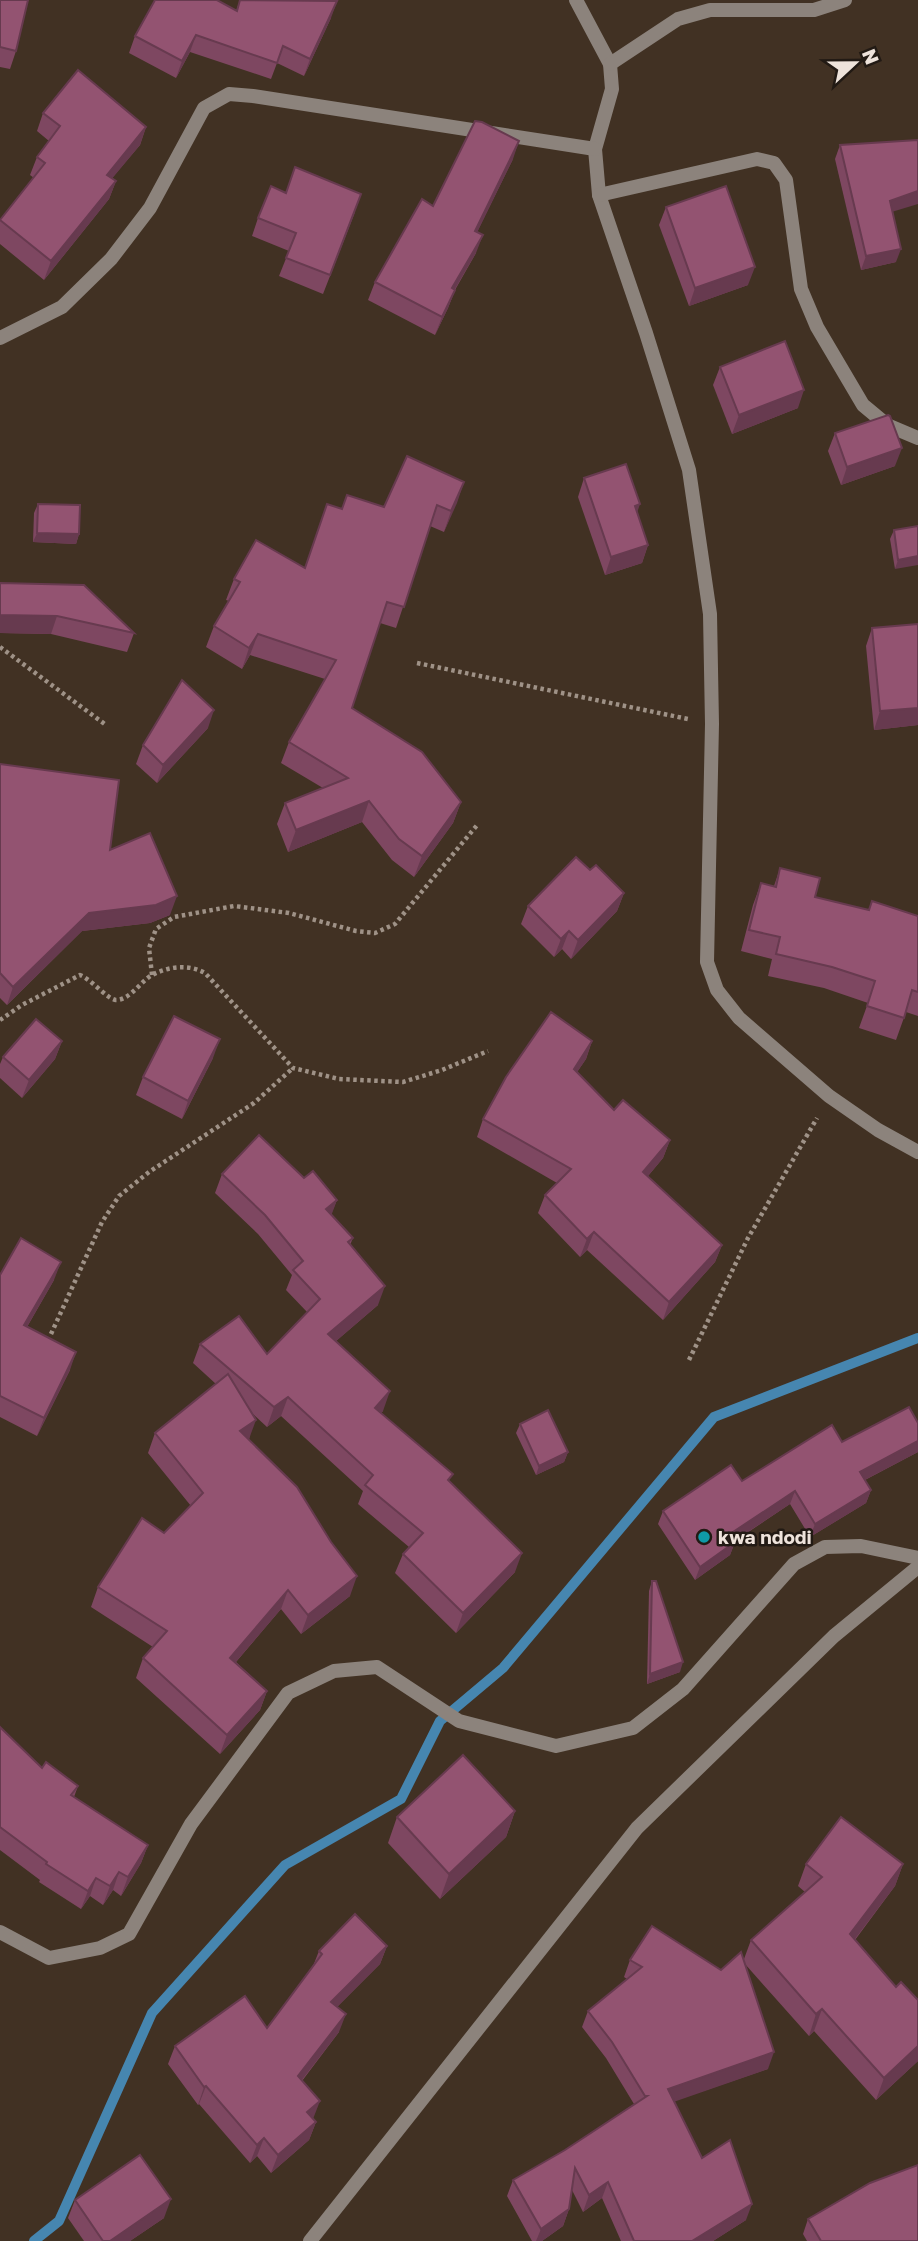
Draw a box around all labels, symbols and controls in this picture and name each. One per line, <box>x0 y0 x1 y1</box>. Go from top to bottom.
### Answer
north arrow <box>820 28 890 98</box>
text: N <box>858 45 885 67</box>
place label: kwa ndodi <box>718 1525 812 1548</box>
marker: kwa ndodi <box>696 1529 712 1545</box>

